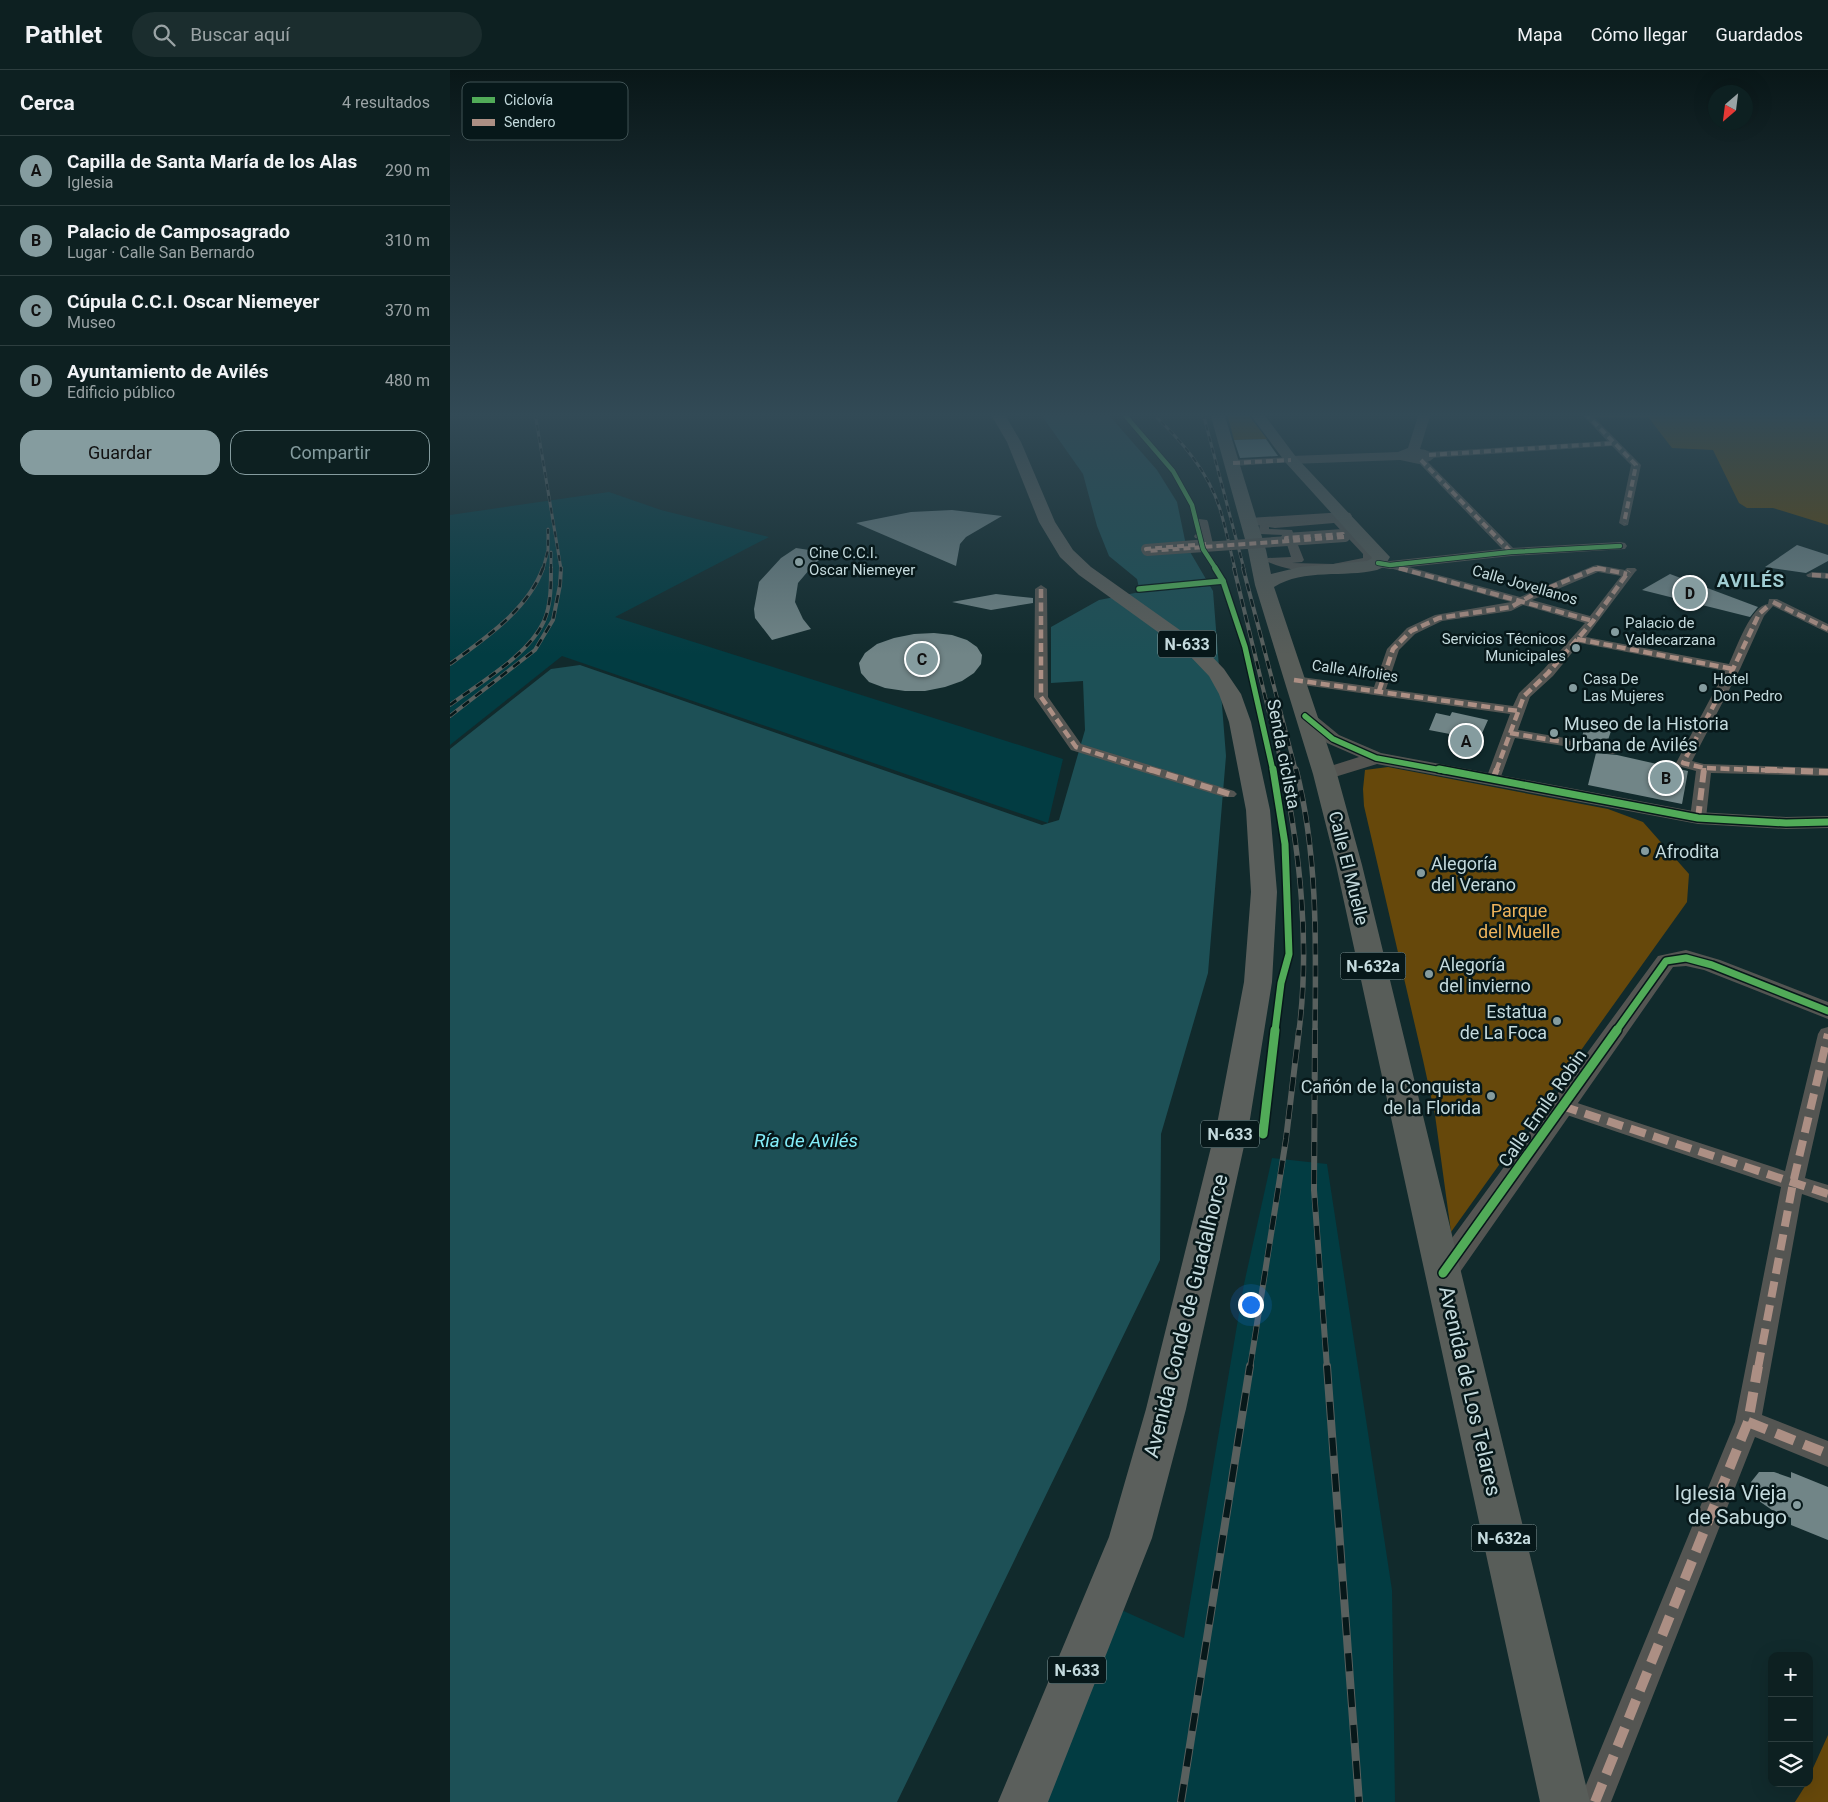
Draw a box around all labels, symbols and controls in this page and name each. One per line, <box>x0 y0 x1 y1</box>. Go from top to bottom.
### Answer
search box <box>132 12 482 57</box>
text: Pathlet <box>25 21 102 49</box>
icon: search <box>150 21 178 49</box>
text: Buscar aquí <box>190 23 290 46</box>
text: Mapa <box>1517 24 1563 45</box>
text: Cómo llegar <box>1591 24 1687 45</box>
text: Guardados <box>1715 24 1803 45</box>
legend <box>462 82 628 140</box>
north arrow <box>1708 85 1753 130</box>
text: Cerca <box>20 91 75 115</box>
text: Ciclovía <box>504 92 553 108</box>
text: 4 resultados <box>342 93 430 112</box>
text: Sendero <box>504 114 555 130</box>
text: Capilla de Santa María de los Alas <box>67 150 357 173</box>
text: A <box>31 161 41 180</box>
text: 290 m <box>385 161 430 180</box>
text: Iglesia <box>67 173 114 192</box>
text: Palacio de Camposagrado <box>67 220 290 243</box>
text: B <box>31 231 41 250</box>
text: 310 m <box>385 231 430 250</box>
text: Lugar · Calle San Bernardo <box>67 243 255 262</box>
text: Cúpula C.C.I. Oscar Niemeyer <box>67 290 320 313</box>
text: C <box>31 301 41 320</box>
text: 370 m <box>385 301 430 320</box>
text: Museo <box>67 313 116 332</box>
text: Ayuntamiento de Avilés <box>67 360 268 383</box>
text: D <box>31 371 41 390</box>
text: 480 m <box>385 371 430 390</box>
text: Edificio público <box>67 383 175 402</box>
button: Guardar <box>20 430 220 475</box>
button: Compartir <box>230 430 430 475</box>
place label: Cine C.C.I. Oscar Niemeyer <box>809 544 915 579</box>
marker: Cine C.C.I. Oscar Niemeyer <box>793 556 805 568</box>
street label: Calle Jovellanos <box>1470 561 1580 609</box>
district label: AVILÉS <box>1717 569 1785 592</box>
pin: D <box>1674 574 1706 612</box>
place label: Palacio de Valdecarzana <box>1625 614 1716 649</box>
marker: Palacio de Valdecarzana <box>1609 626 1621 638</box>
road number: N-633 <box>1158 630 1216 658</box>
place label: Servicios Técnicos Municipales <box>1442 630 1566 665</box>
pin: C <box>906 640 938 678</box>
marker: Servicios Técnicos Municipales <box>1570 642 1582 654</box>
street label: Calle Alfolies <box>1311 656 1399 686</box>
place label: Casa De Las Mujeres <box>1583 670 1664 705</box>
place label: Hotel Don Pedro <box>1713 670 1783 705</box>
marker: Casa De Las Mujeres <box>1567 682 1579 694</box>
marker: Hotel Don Pedro <box>1697 682 1709 694</box>
street label: Senda ciclista <box>1263 697 1305 811</box>
place label: Museo de la Historia Urbana de Avilés <box>1564 713 1729 755</box>
pin: A <box>1450 722 1482 760</box>
marker: Museo de la Historia Urbana de Avilés <box>1548 727 1560 739</box>
pin: B <box>1650 759 1682 797</box>
street label: Calle El Muelle <box>1325 809 1373 927</box>
place label: Afrodita <box>1655 841 1719 862</box>
marker: Afrodita <box>1639 845 1651 857</box>
place label: Alegoría del Verano <box>1431 853 1516 895</box>
marker: Alegoría del Verano <box>1415 867 1427 879</box>
park label: Parque del Muelle <box>1478 900 1560 942</box>
road number: N-632a <box>1340 952 1406 979</box>
place label: Alegoría del invierno <box>1439 954 1531 996</box>
marker: Alegoría del invierno <box>1423 968 1435 980</box>
place label: Estatua de La Foca <box>1460 1001 1547 1043</box>
marker: Estatua de La Foca <box>1551 1015 1563 1027</box>
street label: Calle Emile Robin <box>1494 1045 1590 1171</box>
place label: Cañón de la Conquista de la Florida <box>1301 1076 1481 1118</box>
marker: Cañón de la Conquista de la Florida <box>1485 1090 1497 1102</box>
road number: N-633 <box>1201 1120 1259 1148</box>
water label: Ría de Avilés <box>754 1129 858 1152</box>
street label: Avenida Conde de Guadalhorce <box>1139 1172 1233 1460</box>
street label: Avenida de Los Telares <box>1434 1284 1506 1498</box>
your location <box>1238 1292 1264 1318</box>
place label: Iglesia Vieja de Sabugo <box>1675 1481 1787 1529</box>
marker: Iglesia Vieja de Sabugo <box>1791 1499 1803 1511</box>
road number: N-632a <box>1472 1525 1536 1552</box>
map controls <box>1768 1652 1813 1787</box>
button: + <box>1768 1652 1813 1697</box>
road number: N-633 <box>1048 1656 1106 1684</box>
button: − <box>1768 1697 1813 1742</box>
button: layers <box>1768 1742 1813 1787</box>

